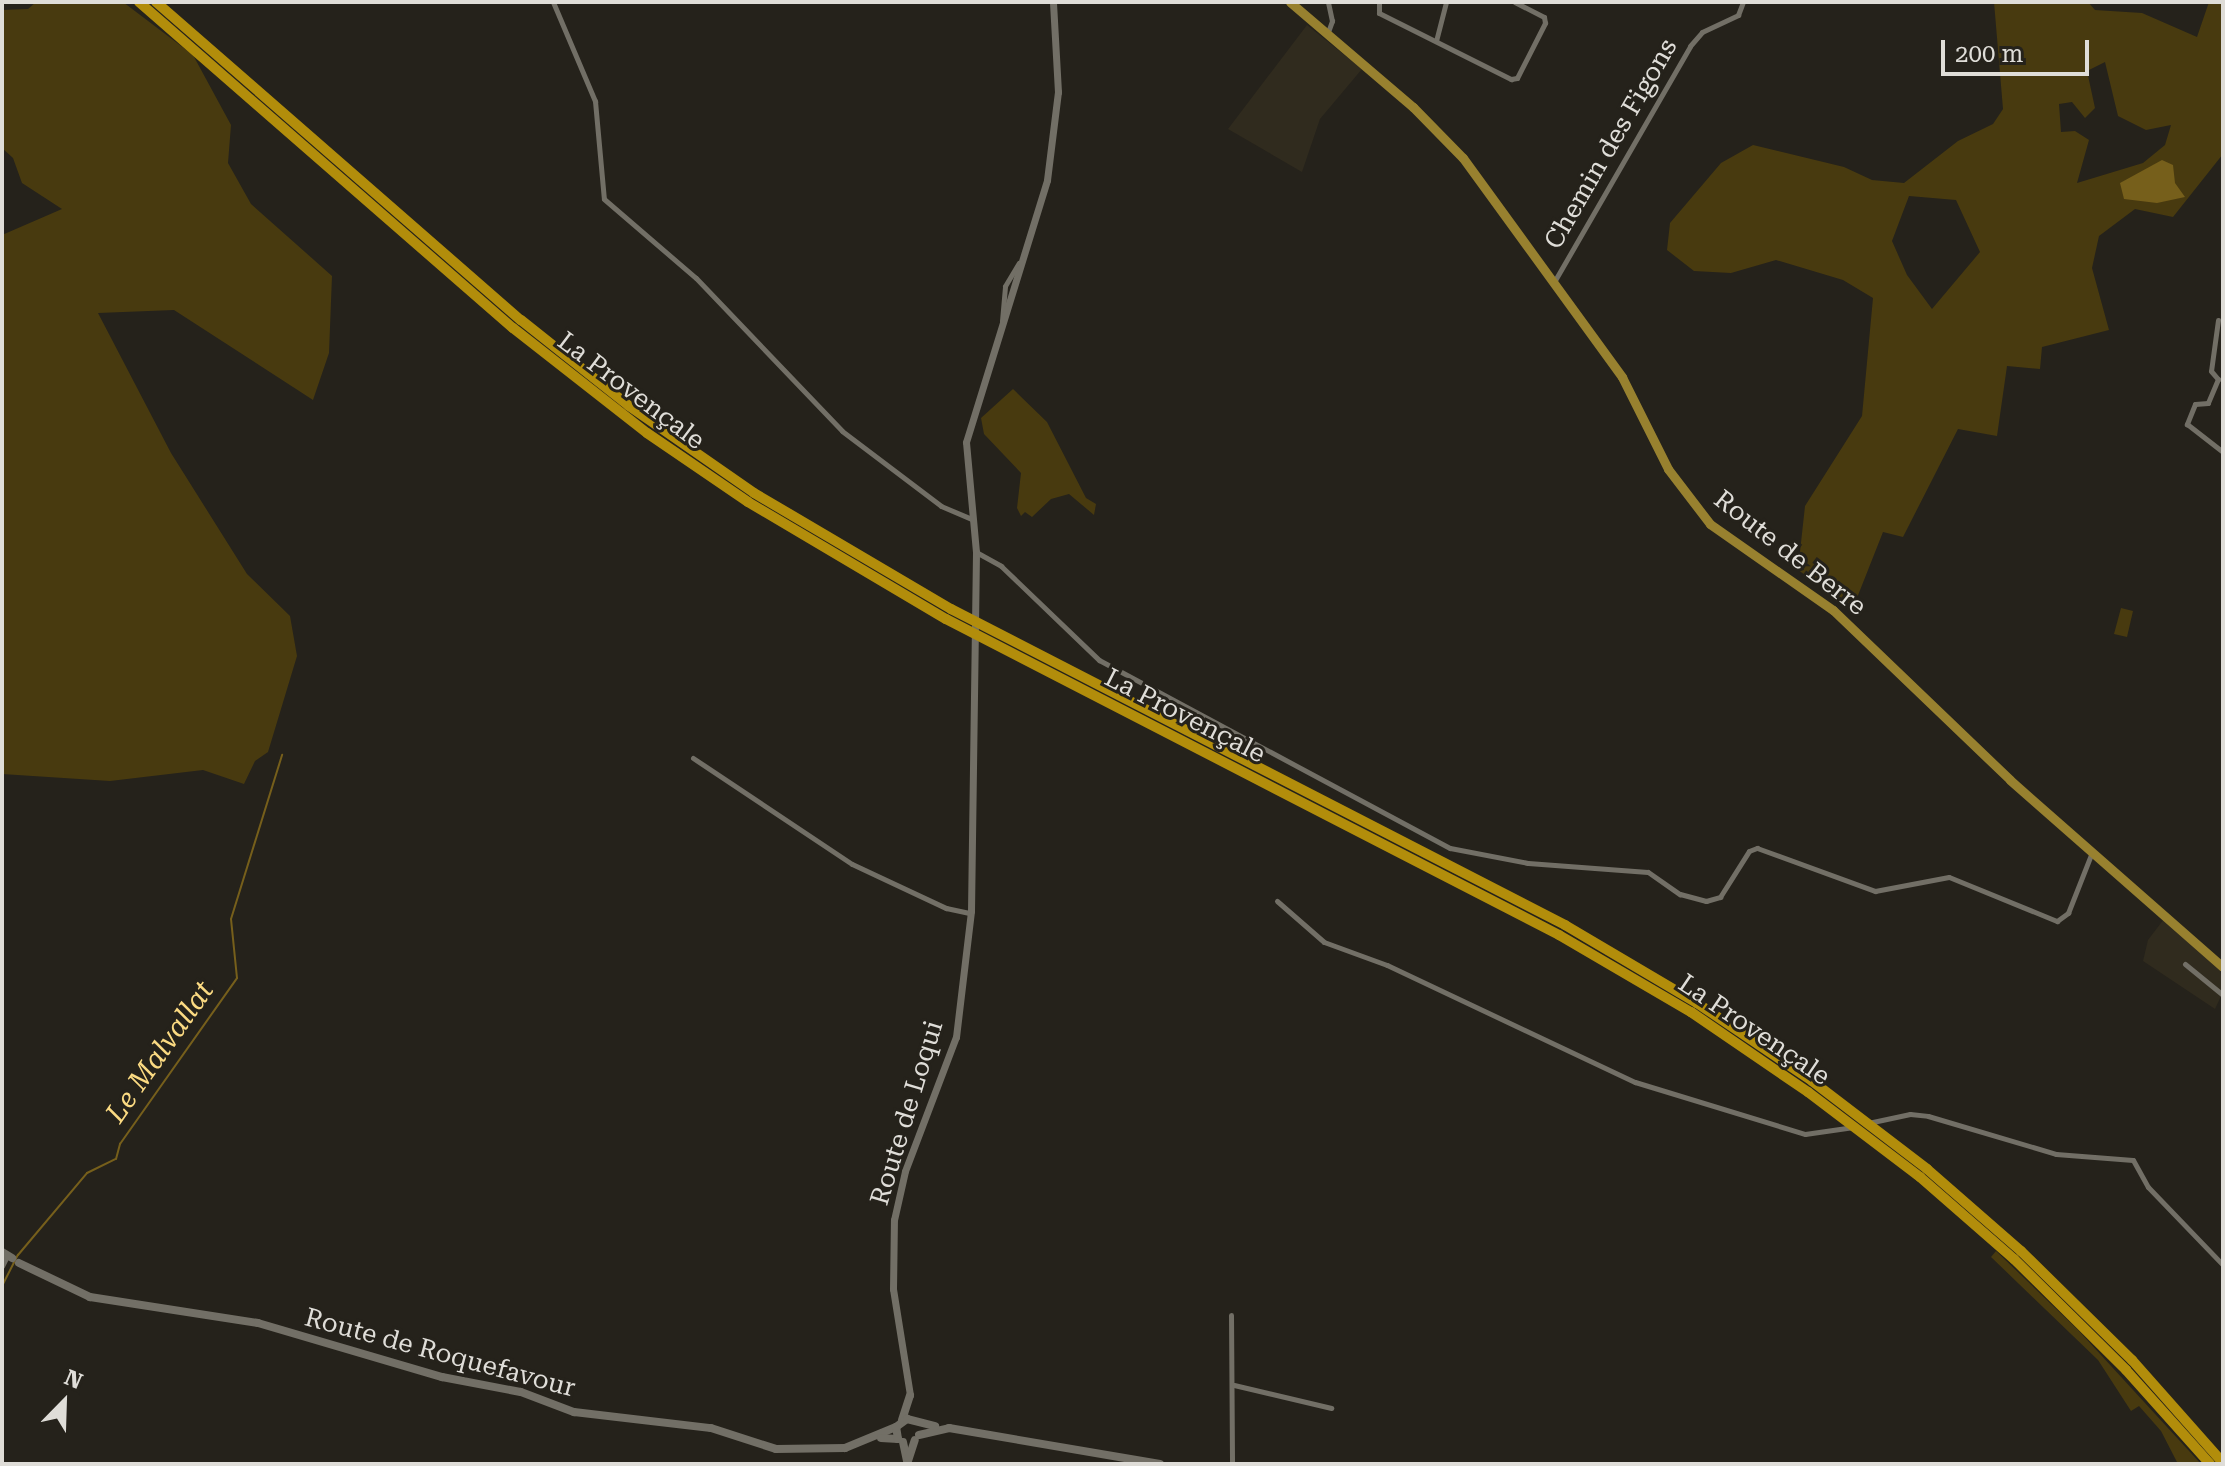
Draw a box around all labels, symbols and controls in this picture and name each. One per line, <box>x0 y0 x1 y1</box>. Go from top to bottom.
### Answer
scale bar <box>1945 24 2093 74</box>
street label: Chemin des Figons <box>1538 33 1684 255</box>
text: 200 m <box>1955 40 2023 68</box>
street label: La Provençale <box>551 326 711 456</box>
street label: Route de Berre <box>1708 484 1872 622</box>
street label: La Provençale <box>1099 662 1271 770</box>
street label: La Provençale <box>1672 968 1836 1092</box>
water label: Le Malvallat <box>99 975 221 1129</box>
street label: Route de Loqui <box>864 1017 950 1209</box>
street label: Route de Roquefavour <box>301 1302 579 1404</box>
north arrow <box>24 1362 104 1442</box>
text: N <box>61 1365 86 1394</box>

